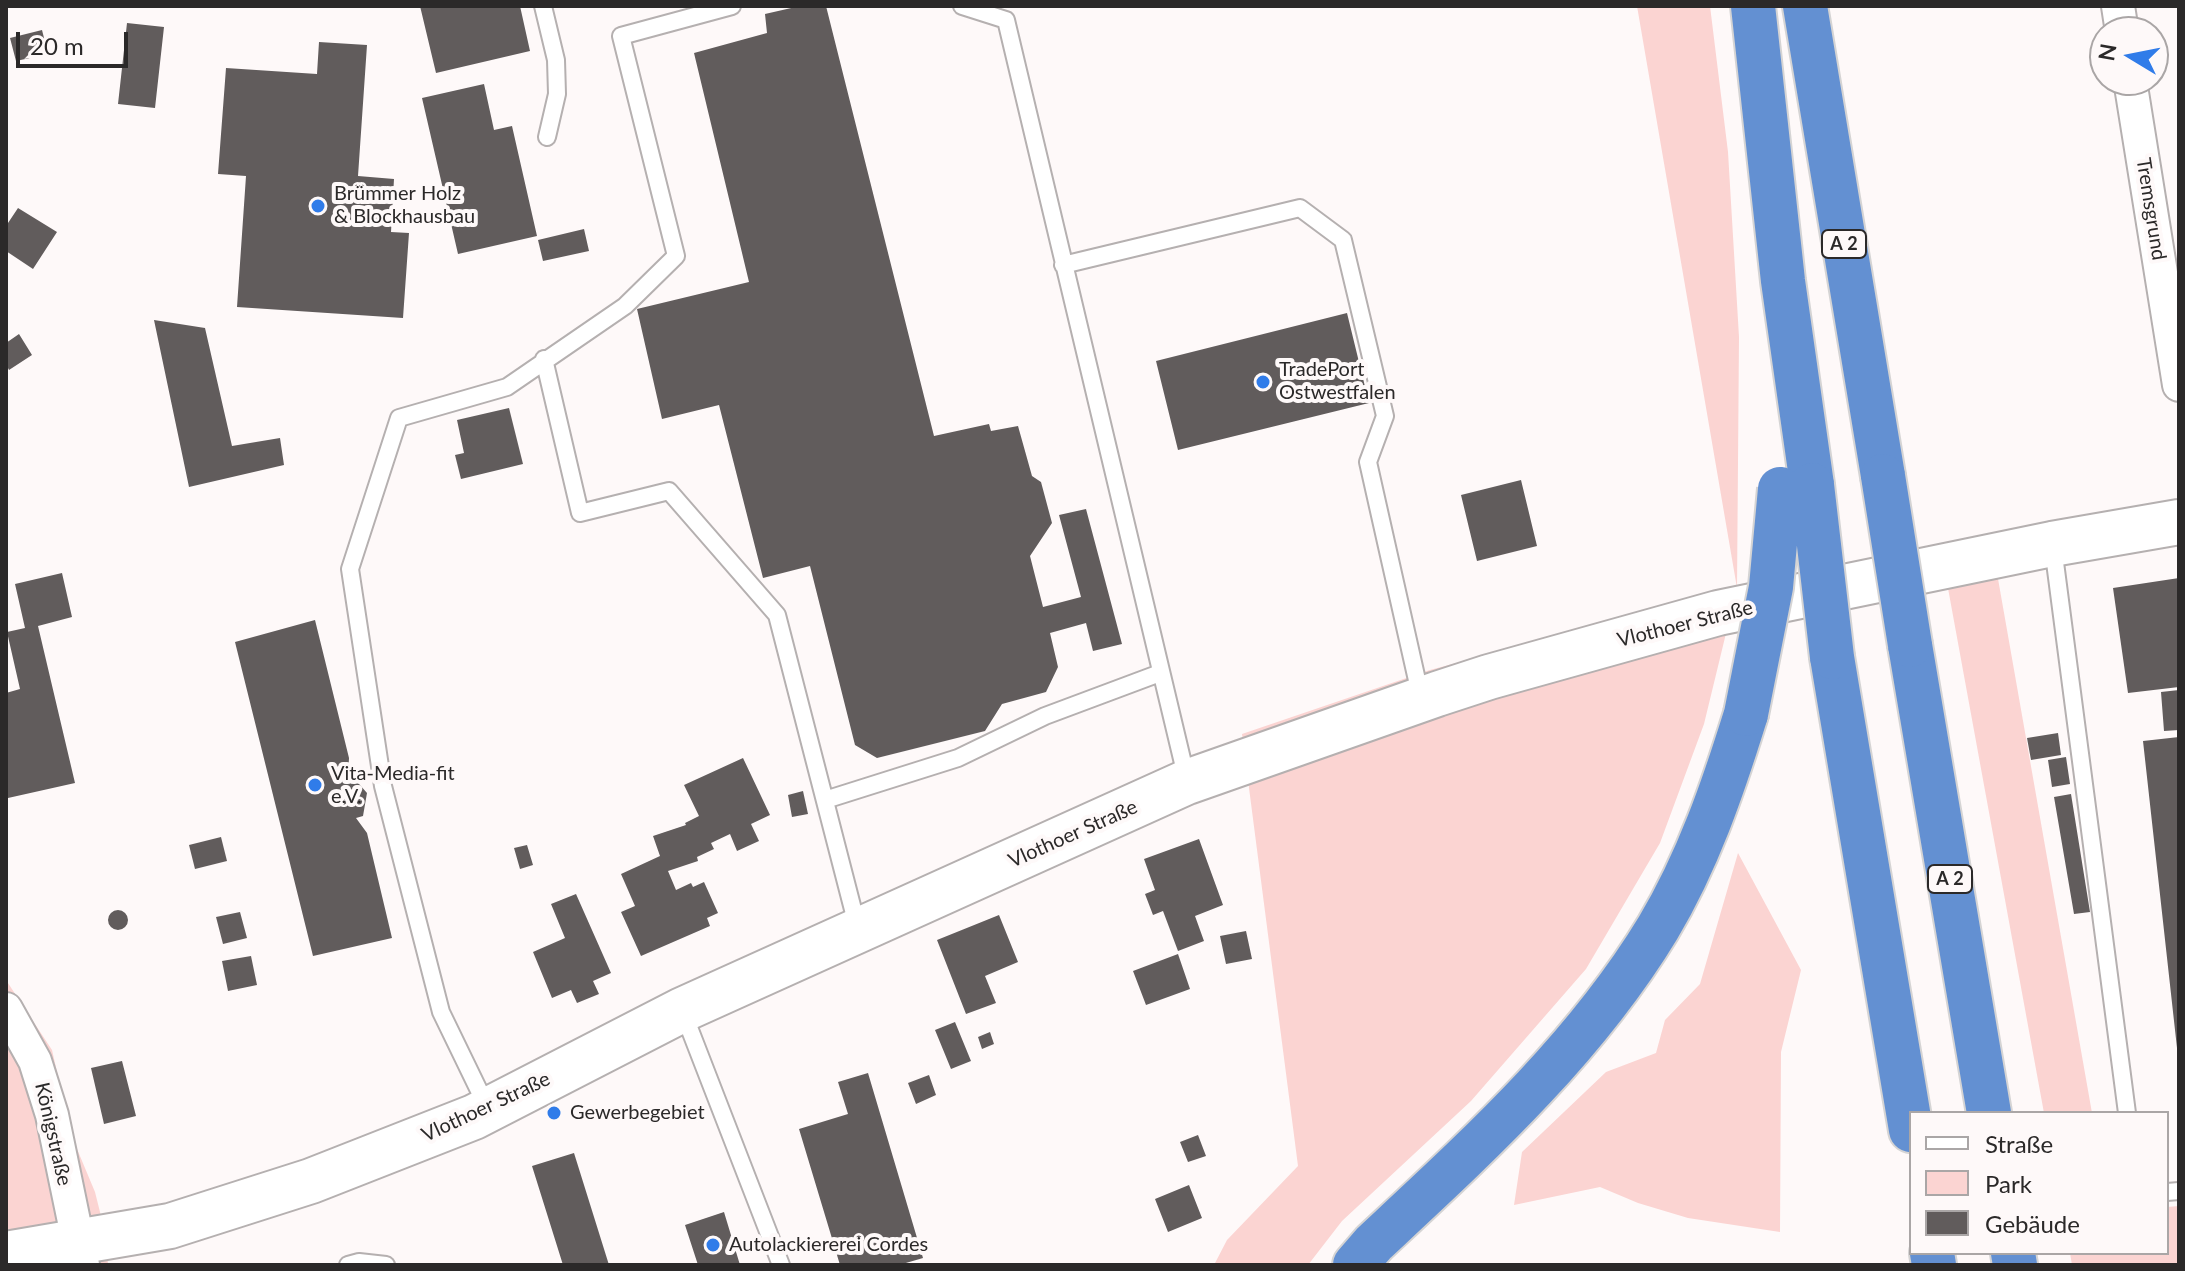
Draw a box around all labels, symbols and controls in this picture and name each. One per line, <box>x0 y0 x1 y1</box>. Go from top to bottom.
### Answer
scale bar <box>20 16 132 66</box>
north arrow <box>2089 16 2169 96</box>
text: 20 m <box>30 31 84 60</box>
text: N <box>2092 41 2122 63</box>
street label: Tremsgrund <box>2131 156 2171 262</box>
place label: Brümmer Holz & Blockhausbau <box>334 182 475 229</box>
marker: Brümmer Holz & Blockhausbau <box>309 197 327 215</box>
road number: A 2 <box>1822 230 1866 258</box>
place label: TradePort Ostwestfalen <box>1279 358 1396 405</box>
marker: TradePort Ostwestfalen <box>1254 373 1272 391</box>
street label: Vlothoer Straße <box>1615 596 1755 652</box>
place label: Vita-Media-fit e.V. <box>331 762 455 809</box>
marker: Vita-Media-fit e.V. <box>306 776 324 794</box>
street label: Vlothoer Straße <box>1005 795 1141 873</box>
road number: A 2 <box>1928 865 1972 893</box>
street label: Vlothoer Straße <box>418 1067 554 1147</box>
street label: Königstraße <box>29 1080 77 1188</box>
place label: Gewerbegebiet <box>570 1101 705 1125</box>
marker: Gewerbegebiet <box>545 1104 563 1122</box>
legend <box>1909 1111 2169 1255</box>
text: Straße <box>1985 1129 2053 1158</box>
text: Park <box>1985 1169 2032 1198</box>
text: Gebäude <box>1985 1209 2080 1238</box>
place label: Autolackiererei Cordes <box>729 1233 928 1257</box>
marker: Autolackiererei Cordes <box>704 1236 722 1254</box>

